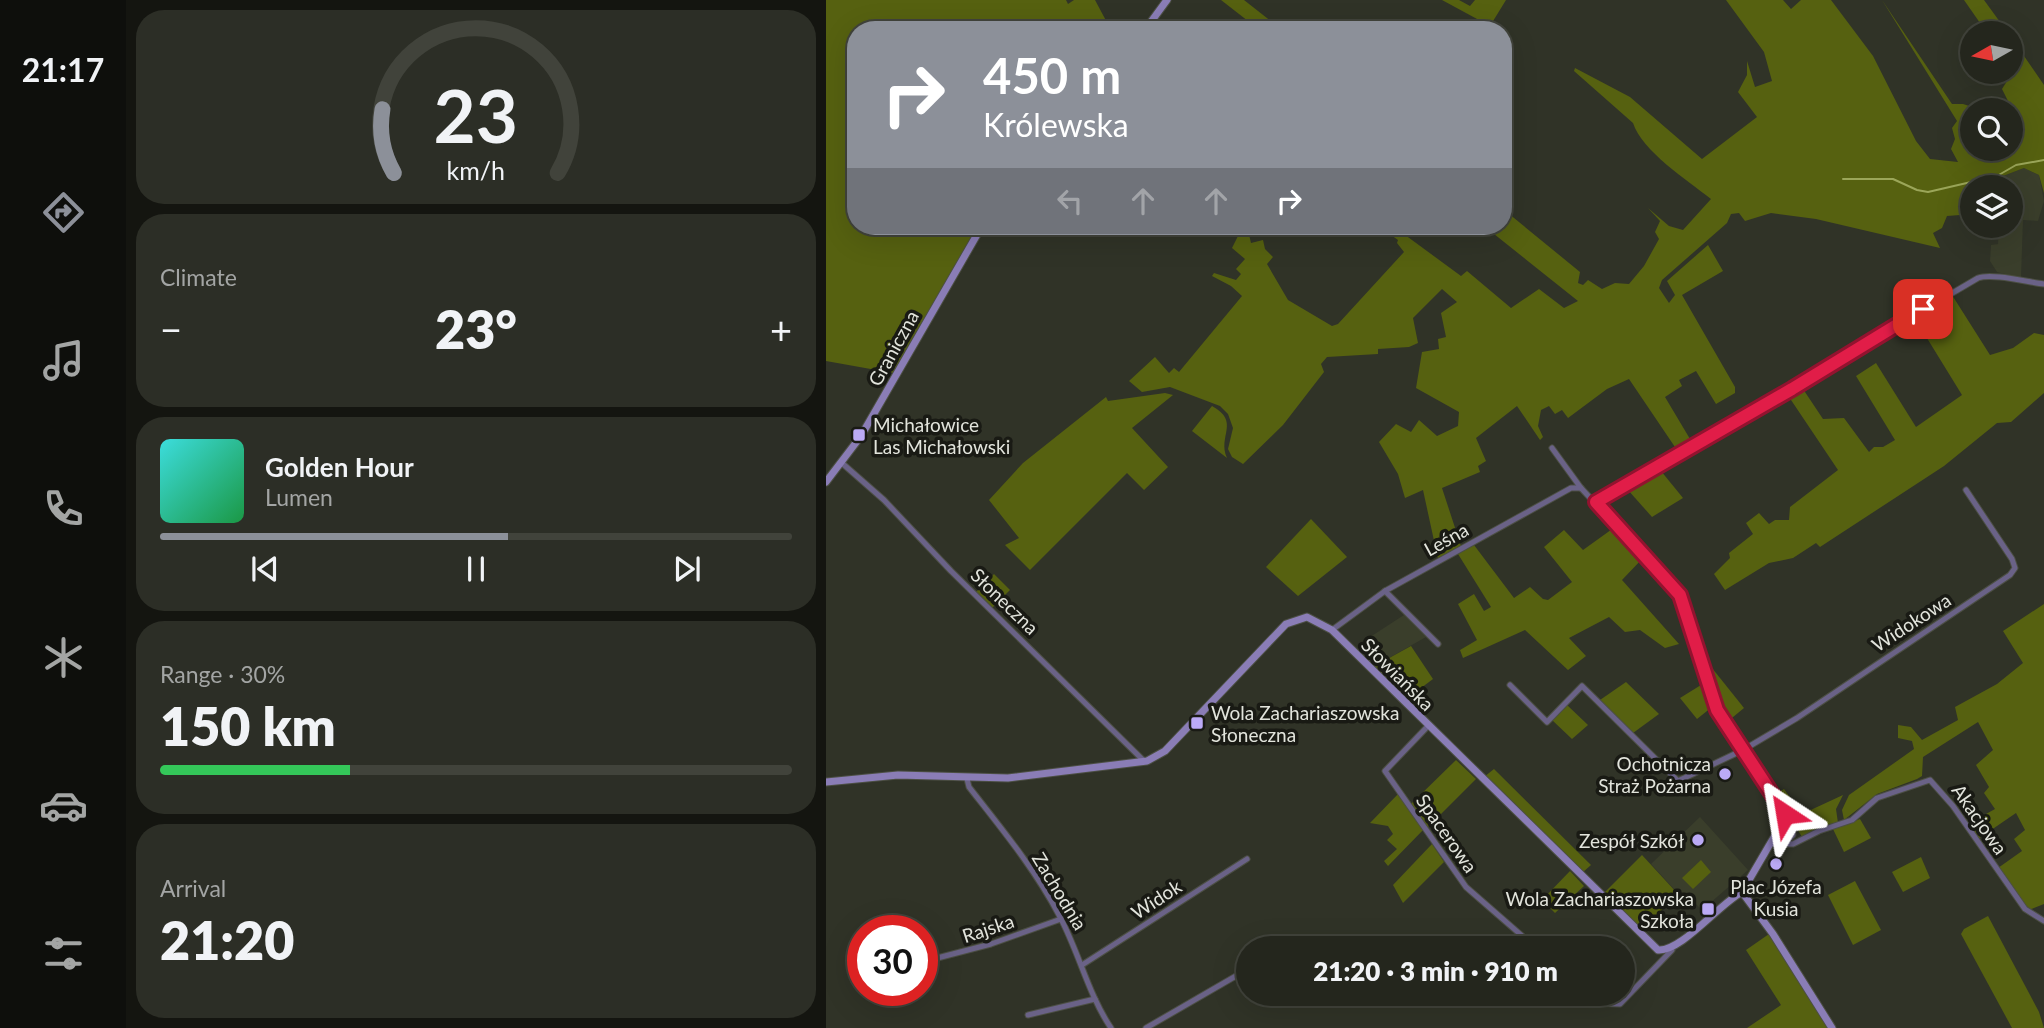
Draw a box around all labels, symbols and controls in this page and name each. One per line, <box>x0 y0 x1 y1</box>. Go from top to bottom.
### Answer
north arrow <box>1960 21 2023 84</box>
map controls <box>1960 21 2023 238</box>
text: 450 m <box>983 46 1121 104</box>
icon: right <box>868 49 959 140</box>
text: 21:17 <box>22 50 104 89</box>
text: 23 <box>434 71 518 159</box>
button: search <box>1960 98 2023 161</box>
text: Królewska <box>983 105 1129 144</box>
text: km/h <box>447 155 505 185</box>
button: layers <box>1960 175 2023 238</box>
icon: left <box>1051 182 1089 220</box>
icon: ahead <box>1124 182 1162 220</box>
icon: ahead <box>1197 182 1235 220</box>
icon: right <box>1270 182 1308 220</box>
icon: directions <box>39 188 88 237</box>
text: Climate <box>160 263 237 291</box>
pin <box>1893 279 1953 339</box>
icon: arrive <box>1904 290 1942 328</box>
text: 23° <box>435 298 517 360</box>
text: − <box>160 306 182 352</box>
text: + <box>770 306 792 352</box>
street label: Graniczna <box>863 306 923 390</box>
icon: music <box>39 336 88 385</box>
place label: Michałowice Las Michałowski <box>873 413 1010 458</box>
marker: Michałowice Las Michałowski <box>851 427 867 443</box>
text: Golden Hour <box>265 451 414 483</box>
text: Lumen <box>265 483 333 511</box>
icon: phone <box>39 484 88 533</box>
street label: Leśna <box>1420 517 1472 561</box>
icon: previous <box>246 550 284 588</box>
icon: pause <box>457 550 495 588</box>
icon: next <box>668 550 706 588</box>
street label: Słoneczna <box>966 563 1044 639</box>
street label: Widokowa <box>1867 588 1955 656</box>
icon: climate <box>39 633 88 682</box>
street label: Słowiańska <box>1357 633 1439 715</box>
text: Range · 30% <box>160 660 285 688</box>
text: 150 km <box>160 695 336 757</box>
place label: Wola Zachariaszowska Słoneczna <box>1211 701 1399 746</box>
marker: Wola Zachariaszowska Słoneczna <box>1189 715 1205 731</box>
place label: Ochotnicza Straż Pożarna <box>1598 752 1711 797</box>
marker: Ochotnicza Straż Pożarna <box>1717 766 1733 782</box>
position arrow <box>1748 777 1822 851</box>
street label: Akacjowa <box>1948 779 2012 859</box>
icon: car <box>39 781 88 830</box>
street label: Spacerowa <box>1412 789 1482 877</box>
place label: Zespół Szkół <box>1579 829 1684 852</box>
marker: Zespół Szkół <box>1690 832 1706 848</box>
street label: Zachodnia <box>1028 848 1092 934</box>
marker: Plac Józefa Kusia <box>1768 856 1784 872</box>
text: Arrival <box>160 874 226 902</box>
street label: Widok <box>1127 874 1186 924</box>
place label: Plac Józefa Kusia <box>1730 875 1822 920</box>
place label: Wola Zachariaszowska Szkoła <box>1506 887 1694 932</box>
marker: Wola Zachariaszowska Szkoła <box>1700 901 1716 917</box>
text: 21:20 <box>160 909 294 971</box>
street label: Rajska <box>959 909 1017 947</box>
speed limit sign: 30 <box>847 915 938 1006</box>
icon: filters <box>39 929 88 978</box>
text: 21:20 · 3 min · 910 m <box>1313 955 1558 987</box>

